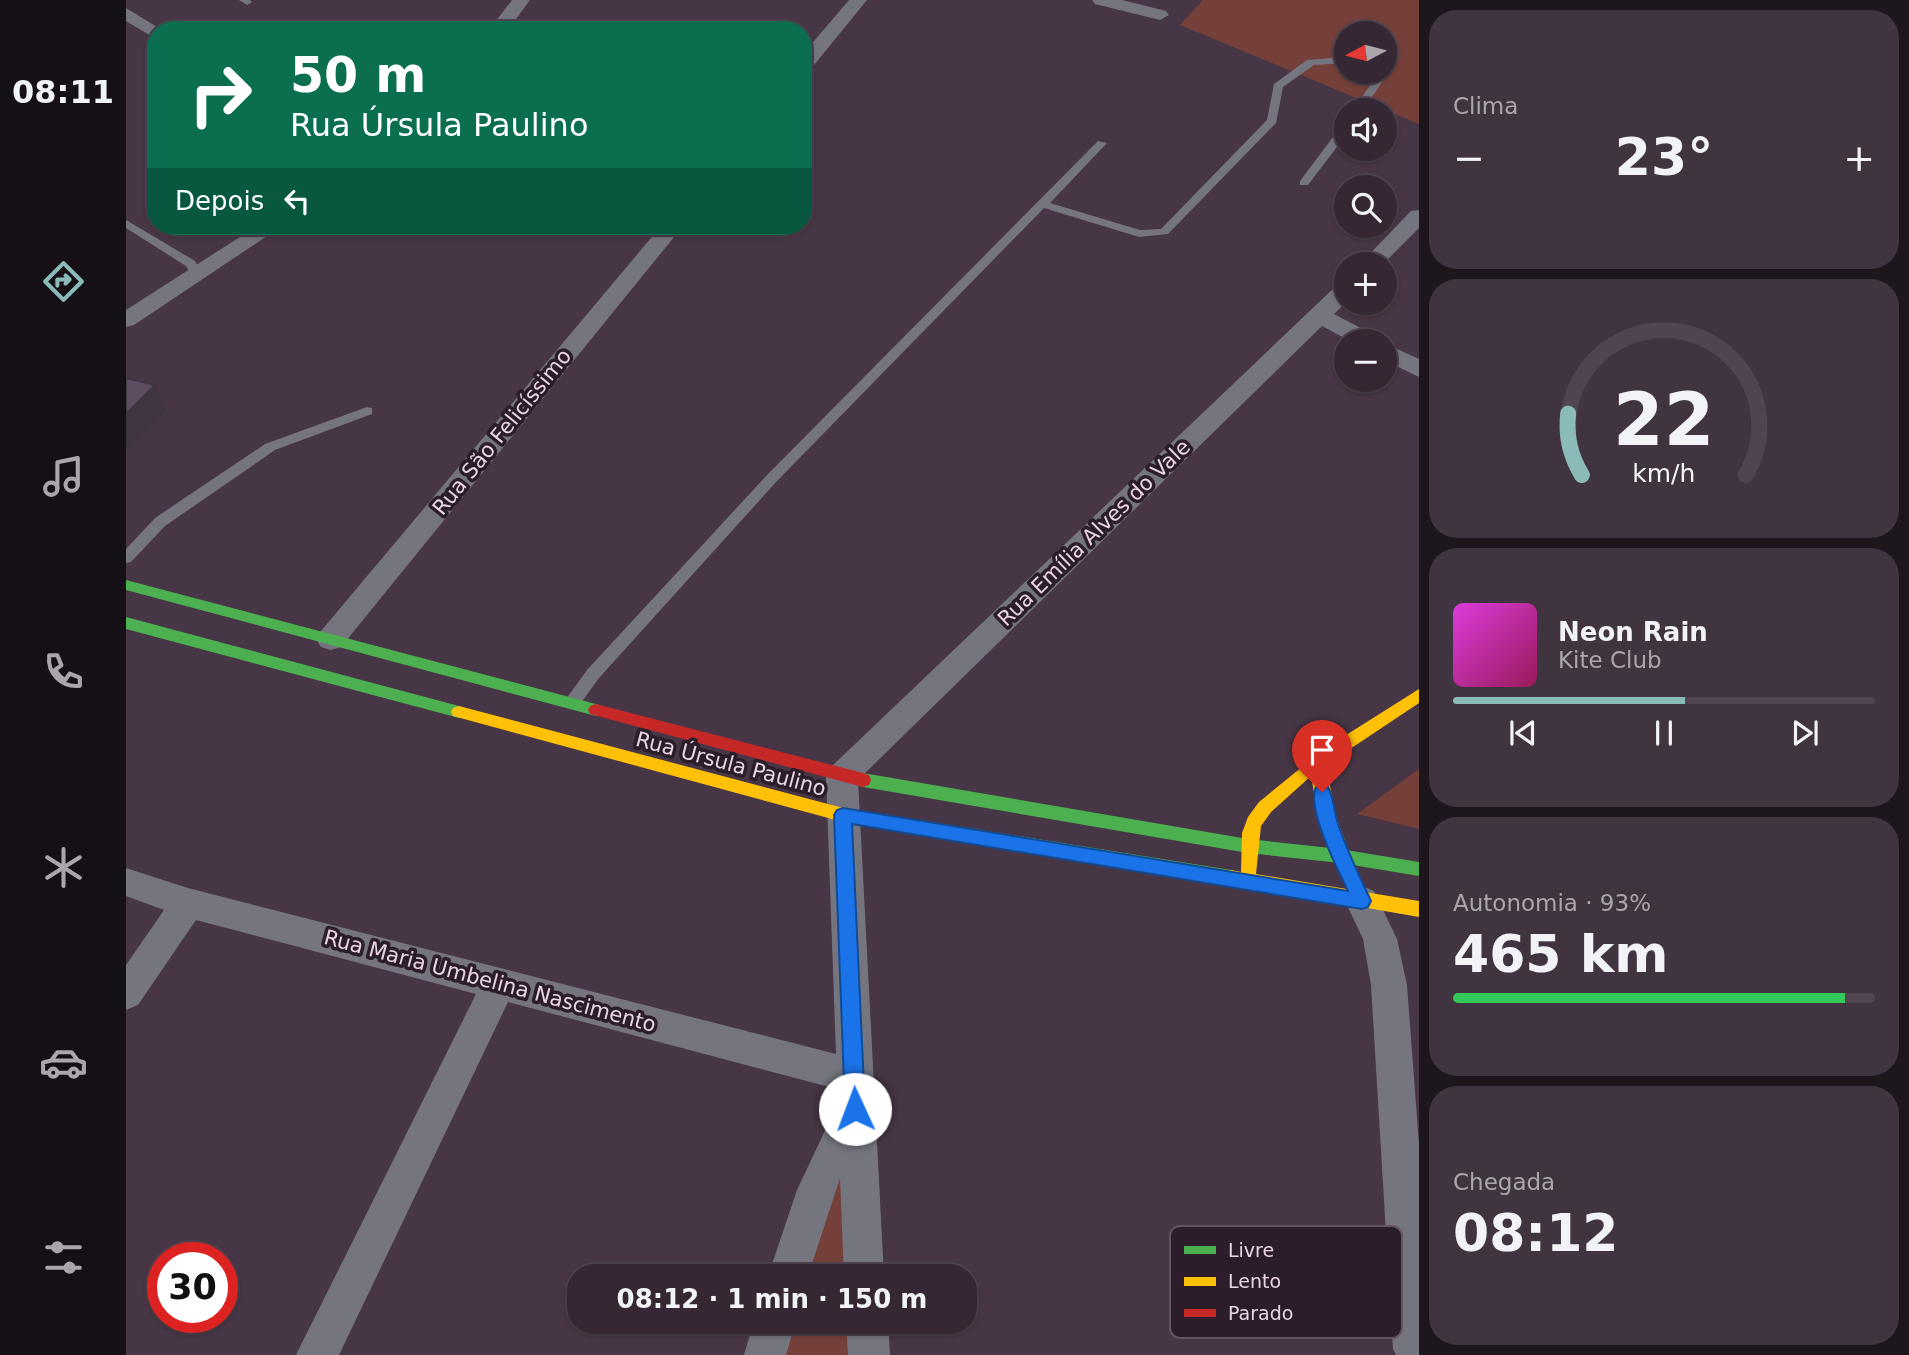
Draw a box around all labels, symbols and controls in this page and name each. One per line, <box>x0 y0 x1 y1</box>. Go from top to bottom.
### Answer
north arrow <box>1334 21 1396 84</box>
map controls <box>1334 21 1397 392</box>
text: 50 m <box>290 47 426 104</box>
icon: right <box>175 49 266 140</box>
text: 08:11 <box>12 73 114 111</box>
text: Clima <box>1453 93 1518 119</box>
button: sound <box>1334 98 1397 161</box>
text: Rua Úrsula Paulino <box>290 106 588 144</box>
text: 23° <box>1615 127 1713 187</box>
text: − <box>1453 136 1485 180</box>
text: + <box>1843 136 1875 180</box>
button: search <box>1334 175 1397 238</box>
icon: left <box>278 182 316 220</box>
text: Depois <box>175 186 264 216</box>
button: + <box>1334 252 1397 315</box>
icon: directions <box>39 257 88 306</box>
button: − <box>1334 329 1397 392</box>
street label: Rua São Felicíssimo <box>428 344 576 520</box>
text: 22 <box>1613 377 1715 462</box>
street label: Rua Emília Alves do Vale <box>993 435 1195 631</box>
icon: music <box>39 452 88 501</box>
text: km/h <box>1632 458 1696 487</box>
text: Neon Rain <box>1558 617 1708 647</box>
icon: phone <box>39 647 88 696</box>
text: Kite Club <box>1558 647 1662 673</box>
icon: previous <box>1504 714 1542 752</box>
icon: pause <box>1645 714 1683 752</box>
icon: next <box>1786 714 1824 752</box>
pin <box>1292 720 1352 792</box>
street label: Rua Úrsula Paulino <box>633 726 829 801</box>
icon: arrive <box>1303 731 1341 769</box>
icon: climate <box>39 843 88 892</box>
text: Autonomia · 93% <box>1453 890 1651 916</box>
text: 465 km <box>1453 924 1668 984</box>
street label: Rua Maria Umbelina Nascimento <box>321 925 659 1037</box>
icon: car <box>39 1038 88 1087</box>
position arrow <box>818 1072 892 1146</box>
text: Chegada <box>1453 1169 1555 1195</box>
text: 08:12 <box>1453 1203 1619 1263</box>
legend <box>1170 1226 1402 1338</box>
icon: filters <box>39 1233 88 1282</box>
text: Livre <box>1228 1239 1274 1261</box>
speed limit sign: 30 <box>147 1242 238 1333</box>
text: Lento <box>1228 1270 1281 1292</box>
text: 08:12 · 1 min · 150 m <box>617 1284 927 1314</box>
text: Parado <box>1228 1302 1293 1324</box>

